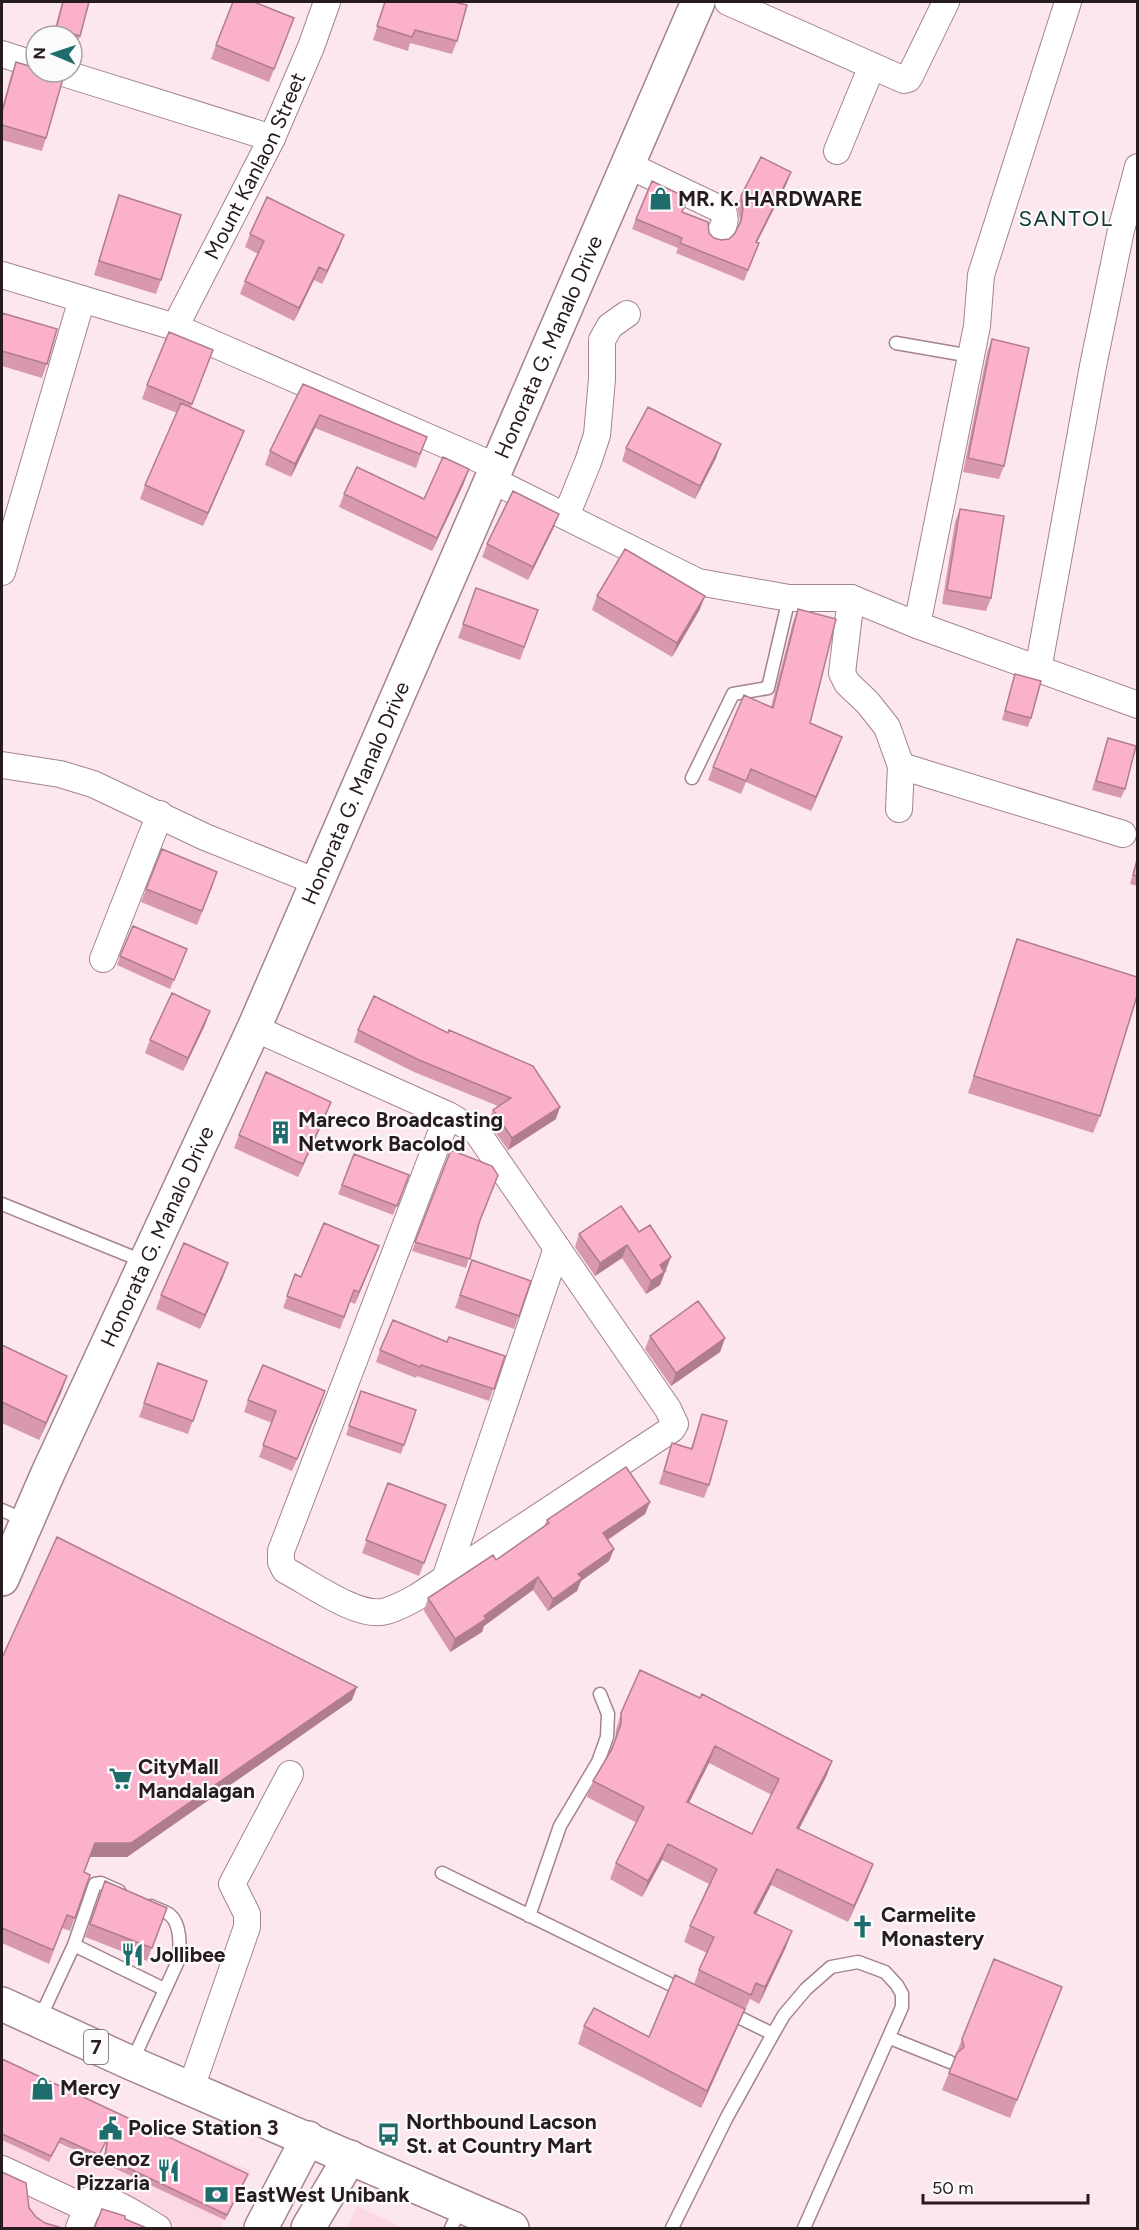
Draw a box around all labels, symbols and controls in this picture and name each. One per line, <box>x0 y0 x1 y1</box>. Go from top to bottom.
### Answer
north arrow <box>24 24 84 84</box>
text: N <box>30 47 49 60</box>
street label: Mount Kanlaon Street <box>199 68 311 263</box>
shop icon: MR. K. HARDWARE <box>647 186 673 212</box>
place label: MR. K. HARDWARE <box>678 186 863 211</box>
district label: SANTOL <box>1018 205 1114 232</box>
street label: Honorata G. Manalo Drive <box>489 231 608 462</box>
street label: Honorata G. Manalo Drive <box>296 677 414 908</box>
place label: Mareco Broadcasting Network Bacolod <box>298 1107 503 1156</box>
building icon: Mareco Broadcasting Network Bacolod <box>267 1119 293 1145</box>
street label: Honorata G. Manalo Drive <box>95 1122 219 1351</box>
place label: CityMall Mandalagan <box>138 1754 255 1803</box>
supermarket icon: CityMall Mandalagan <box>107 1766 133 1792</box>
place label: Carmelite Monastery <box>881 1902 985 1951</box>
church icon: Carmelite Monastery <box>850 1914 876 1940</box>
restaurant icon: Jollibee <box>119 1942 145 1968</box>
place label: Jollibee <box>150 1942 226 1967</box>
road number: 7 <box>84 2030 108 2064</box>
shop icon: Mercy <box>29 2075 55 2101</box>
place label: Mercy <box>60 2075 122 2100</box>
place label: Northbound Lacson St. at Country Mart <box>406 2109 597 2158</box>
public building icon: Police Station 3 <box>97 2115 123 2141</box>
place label: Police Station 3 <box>128 2115 278 2140</box>
bus stop icon: Northbound Lacson St. at Country Mart <box>375 2121 401 2147</box>
place label: Greenoz Pizzaria <box>69 2146 150 2195</box>
restaurant icon: Greenoz Pizzaria <box>155 2158 181 2184</box>
scale bar <box>923 2167 1088 2205</box>
text: 50 m <box>932 2177 974 2199</box>
bank icon: EastWest Unibank <box>203 2182 229 2208</box>
place label: EastWest Unibank <box>234 2182 410 2207</box>

